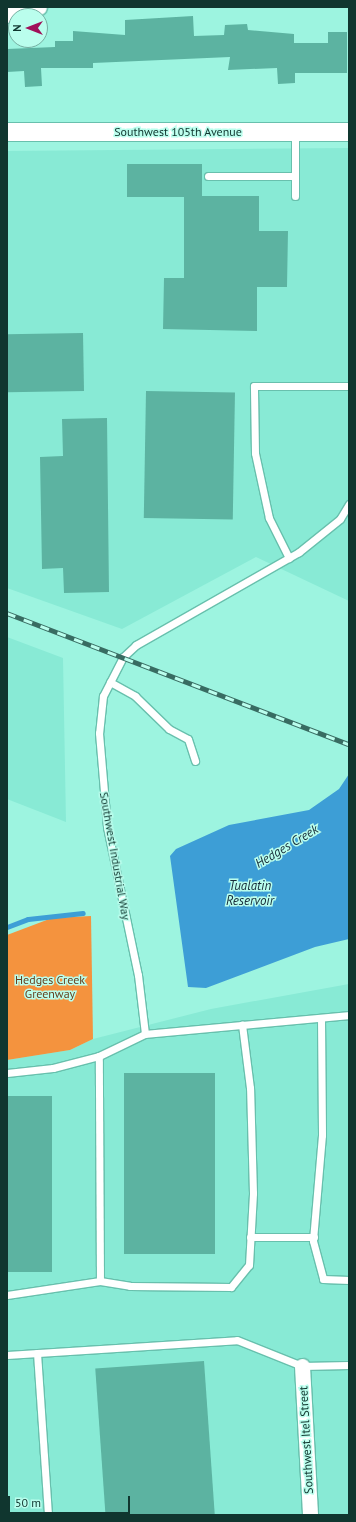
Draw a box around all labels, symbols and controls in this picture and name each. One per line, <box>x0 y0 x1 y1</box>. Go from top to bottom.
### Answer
north arrow <box>8 8 48 48</box>
text: N <box>10 24 24 32</box>
street label: Southwest 105th Avenue <box>114 125 242 139</box>
street label: Southwest Industrial Way <box>97 791 133 921</box>
water label: Hedges Creek <box>253 822 321 872</box>
water label: Tualatin Reservoir <box>226 879 274 910</box>
park label: Hedges Creek Greenway <box>15 973 85 1001</box>
street label: Southwest Itel Street <box>296 1386 316 1494</box>
scale bar <box>10 1488 132 1514</box>
text: 50 m <box>15 1495 41 1510</box>

